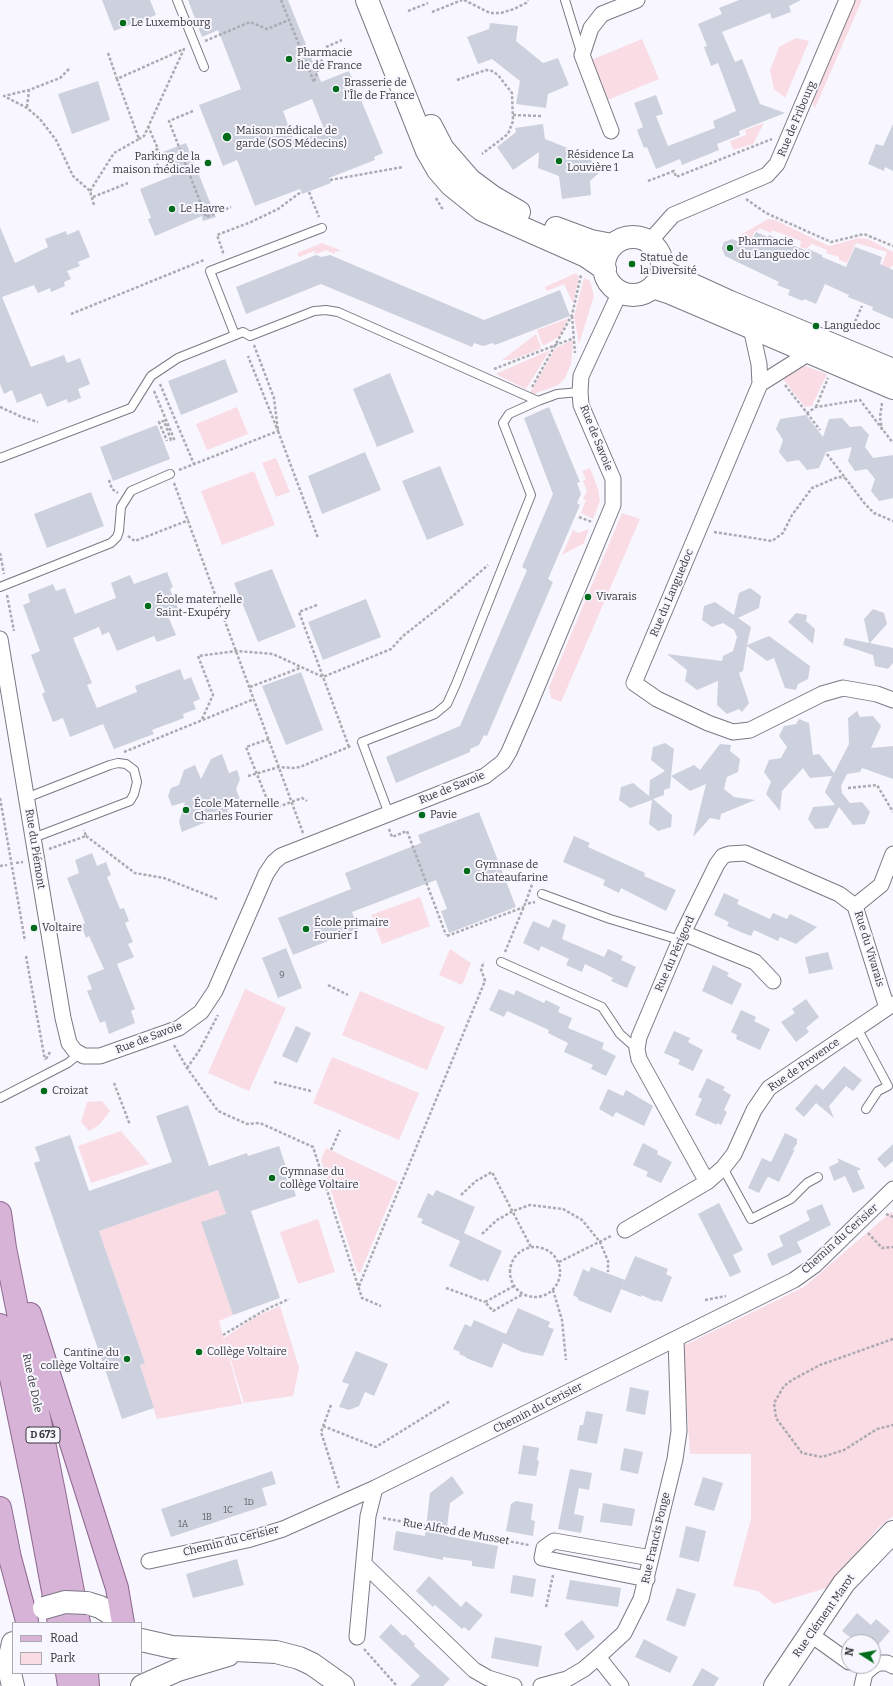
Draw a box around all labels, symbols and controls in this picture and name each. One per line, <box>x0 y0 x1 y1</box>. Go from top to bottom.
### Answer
place label: Le Luxembourg <box>131 16 210 30</box>
marker: Le Luxembourg <box>118 18 128 28</box>
place label: Pharmacie Île de France <box>297 46 362 72</box>
marker: Pharmacie Île de France <box>284 54 294 64</box>
place label: Brasserie de l'Île de France <box>344 76 414 102</box>
street label: Rue de Fribourg <box>775 79 819 159</box>
marker: Brasserie de l'Île de France <box>331 84 341 94</box>
place label: Maison médicale de garde (SOS Médecins) <box>236 124 347 150</box>
marker: Maison médicale de garde (SOS Médecins) <box>221 131 233 143</box>
place label: Résidence La Louvière 1 <box>567 148 634 174</box>
place label: Parking de la maison médicale <box>112 150 200 176</box>
marker: Résidence La Louvière 1 <box>554 156 564 166</box>
marker: Parking de la maison médicale <box>203 158 213 168</box>
place label: Le Havre <box>180 202 225 216</box>
marker: Le Havre <box>167 204 177 214</box>
place label: Pharmacie du Languedoc <box>738 235 810 261</box>
marker: Pharmacie du Languedoc <box>725 243 735 253</box>
place label: Statue de la Diversité <box>640 251 697 277</box>
marker: Statue de la Diversité <box>627 259 637 269</box>
place label: Languedoc <box>824 319 880 333</box>
marker: Languedoc <box>811 321 821 331</box>
street label: Rue de Savoie <box>577 403 615 473</box>
street label: Rue du Languedoc <box>648 547 696 639</box>
place label: Vivarais <box>596 590 637 604</box>
marker: Vivarais <box>583 592 593 602</box>
place label: École maternelle Saint-Exupéry <box>156 593 242 619</box>
marker: École maternelle Saint-Exupéry <box>143 601 153 611</box>
street label: Rue de Savoie <box>417 769 487 807</box>
place label: École Maternelle Charles Fourier <box>194 797 279 823</box>
marker: École Maternelle Charles Fourier <box>181 805 191 815</box>
street label: Rue du Piémont <box>22 808 48 890</box>
place label: Pavie <box>430 808 457 822</box>
marker: Pavie <box>417 810 427 820</box>
place label: Gymnase de Chateaufarine <box>475 858 548 884</box>
marker: Gymnase de Chateaufarine <box>462 866 472 876</box>
street label: Rue du Vivarais <box>851 910 887 988</box>
street label: Rue du Périgord <box>652 914 698 994</box>
place label: École primaire Fourier I <box>314 916 389 942</box>
place label: Voltaire <box>42 921 82 935</box>
marker: Voltaire <box>29 923 39 933</box>
marker: École primaire Fourier I <box>301 924 311 934</box>
house number: 9 <box>279 970 285 980</box>
street label: Rue de Savoie <box>114 1019 184 1057</box>
street label: Rue de Provence <box>766 1035 842 1095</box>
place label: Croizat <box>52 1084 88 1098</box>
marker: Croizat <box>39 1086 49 1096</box>
place label: Gymnase du collège Voltaire <box>280 1165 358 1191</box>
marker: Gymnase du collège Voltaire <box>267 1173 277 1183</box>
street label: Chemin du Cerisier <box>799 1201 881 1277</box>
place label: Collège Voltaire <box>207 1345 287 1359</box>
place label: Cantine du collège Voltaire <box>41 1346 119 1372</box>
marker: Collège Voltaire <box>194 1347 204 1357</box>
street label: Rue de Dole <box>19 1352 45 1414</box>
marker: Cantine du collège Voltaire <box>122 1354 132 1364</box>
street label: Chemin du Cerisier <box>491 1380 585 1436</box>
road number: D 673 <box>26 1427 60 1443</box>
street label: Rue Francis Ponge <box>639 1491 673 1585</box>
house number: 1D <box>244 1497 254 1507</box>
house number: 1C <box>223 1505 233 1515</box>
house number: 1B <box>202 1512 212 1522</box>
street label: Rue Alfred de Musset <box>402 1516 510 1548</box>
house number: 1A <box>178 1519 188 1529</box>
street label: Chemin du Cerisier <box>182 1523 280 1559</box>
street label: Rue Clément Marot <box>790 1572 858 1660</box>
legend <box>12 1622 142 1674</box>
text: Road <box>50 1631 78 1645</box>
north arrow <box>841 1634 881 1674</box>
text: N <box>843 1646 857 1657</box>
text: Park <box>50 1651 75 1665</box>

